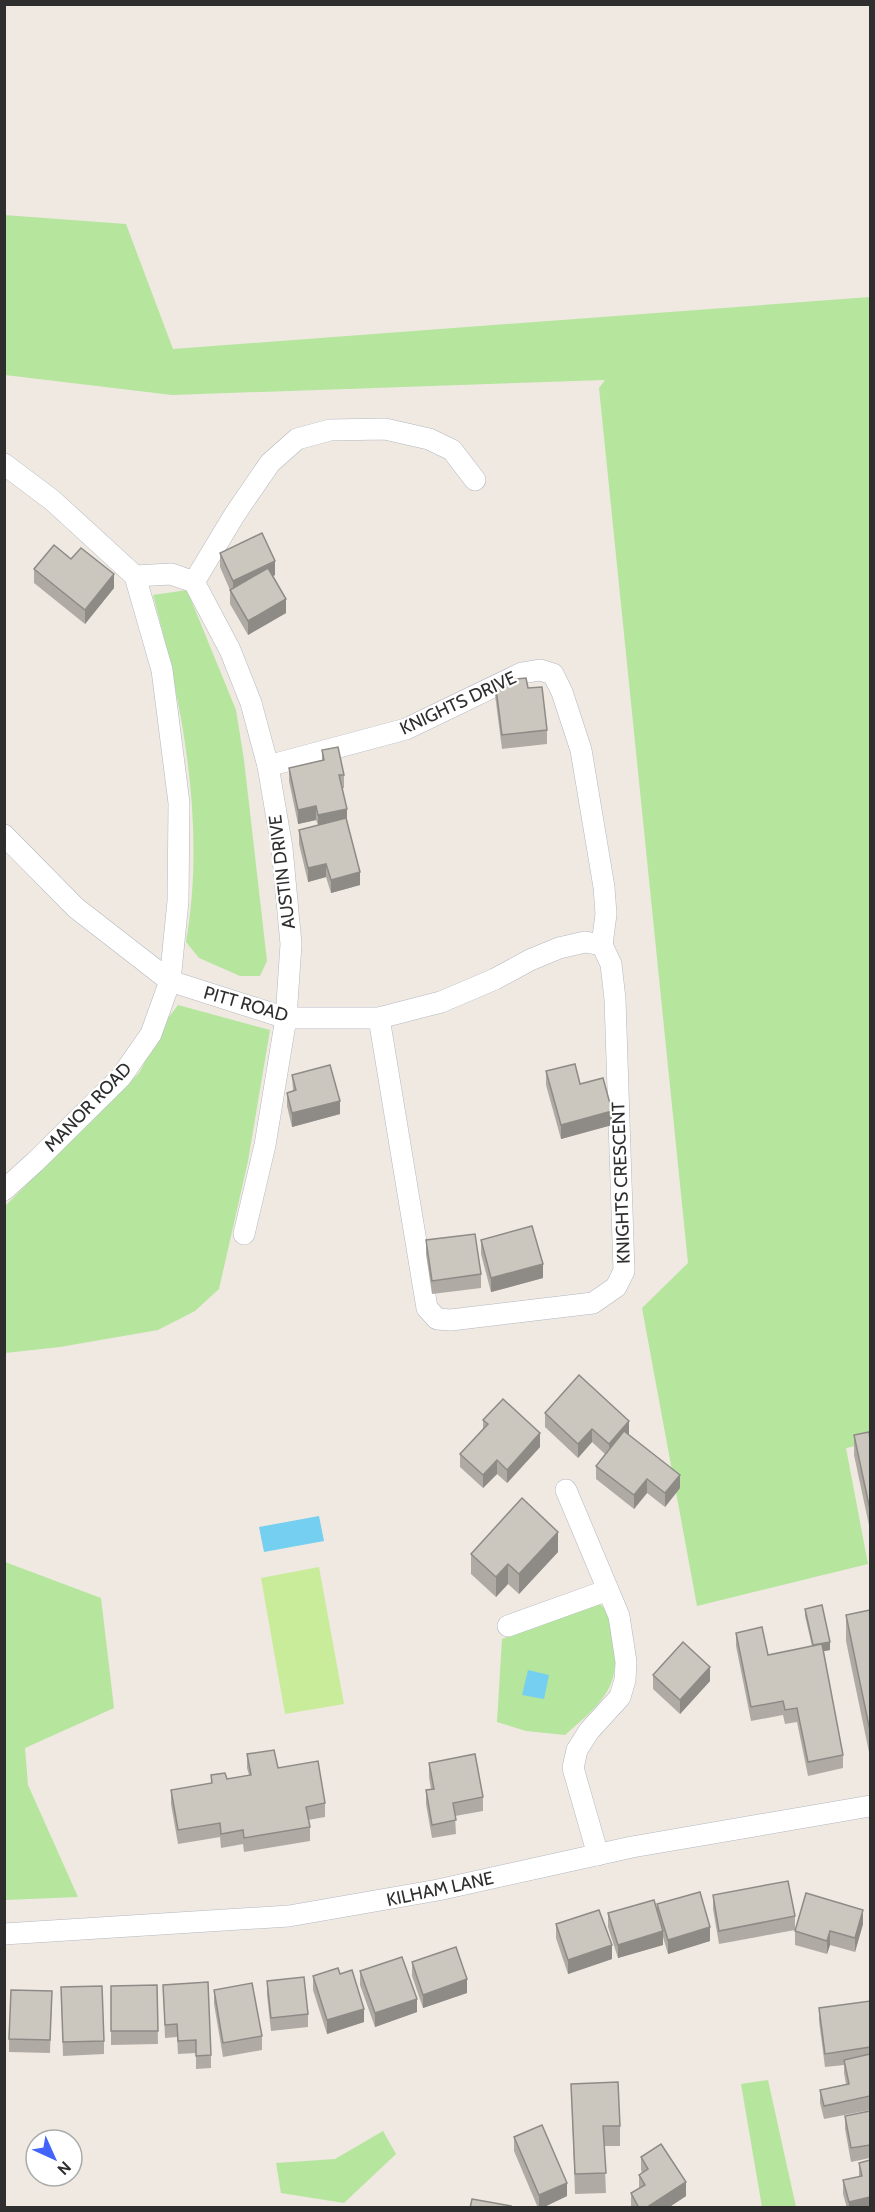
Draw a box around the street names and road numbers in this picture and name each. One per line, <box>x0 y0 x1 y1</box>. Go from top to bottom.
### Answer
street label: KNIGHTS DRIVE <box>396 666 520 740</box>
street label: AUSTIN DRIVE <box>264 814 300 930</box>
street label: PITT ROAD <box>201 981 291 1027</box>
street label: MANOR ROAD <box>40 1058 136 1156</box>
street label: KNIGHTS CRESCENT <box>607 1101 635 1264</box>
street label: KILHAM LANE <box>384 1867 496 1911</box>

